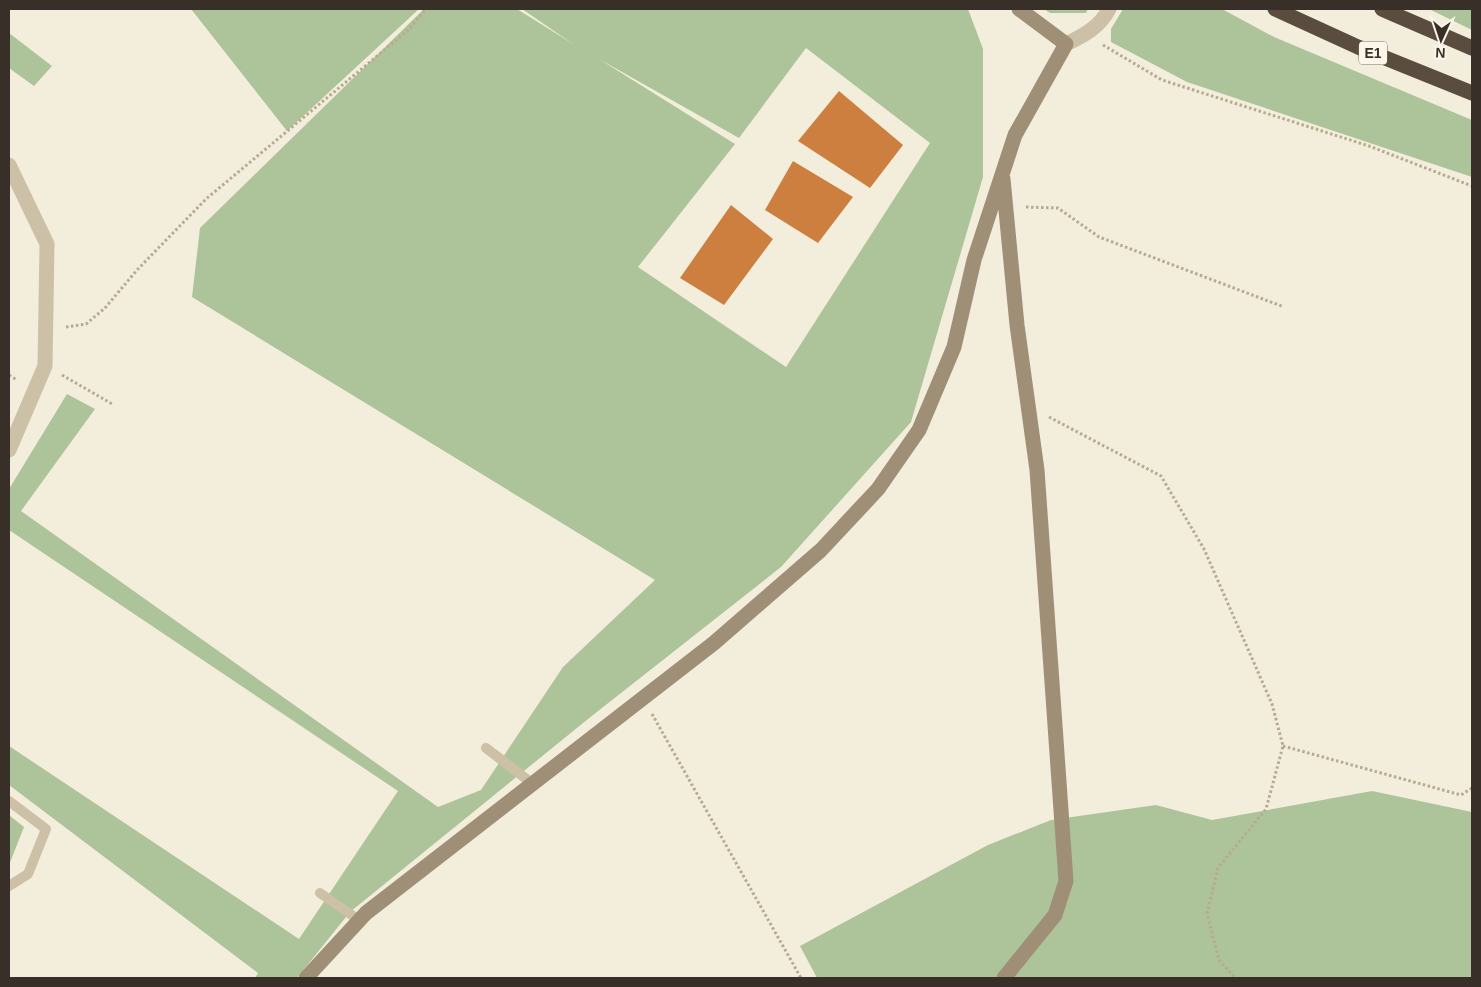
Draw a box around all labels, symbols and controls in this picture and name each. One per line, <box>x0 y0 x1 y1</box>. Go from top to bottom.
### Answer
north arrow <box>1416 15 1466 65</box>
road number: E1 <box>1359 42 1387 64</box>
text: N <box>1435 45 1446 61</box>

